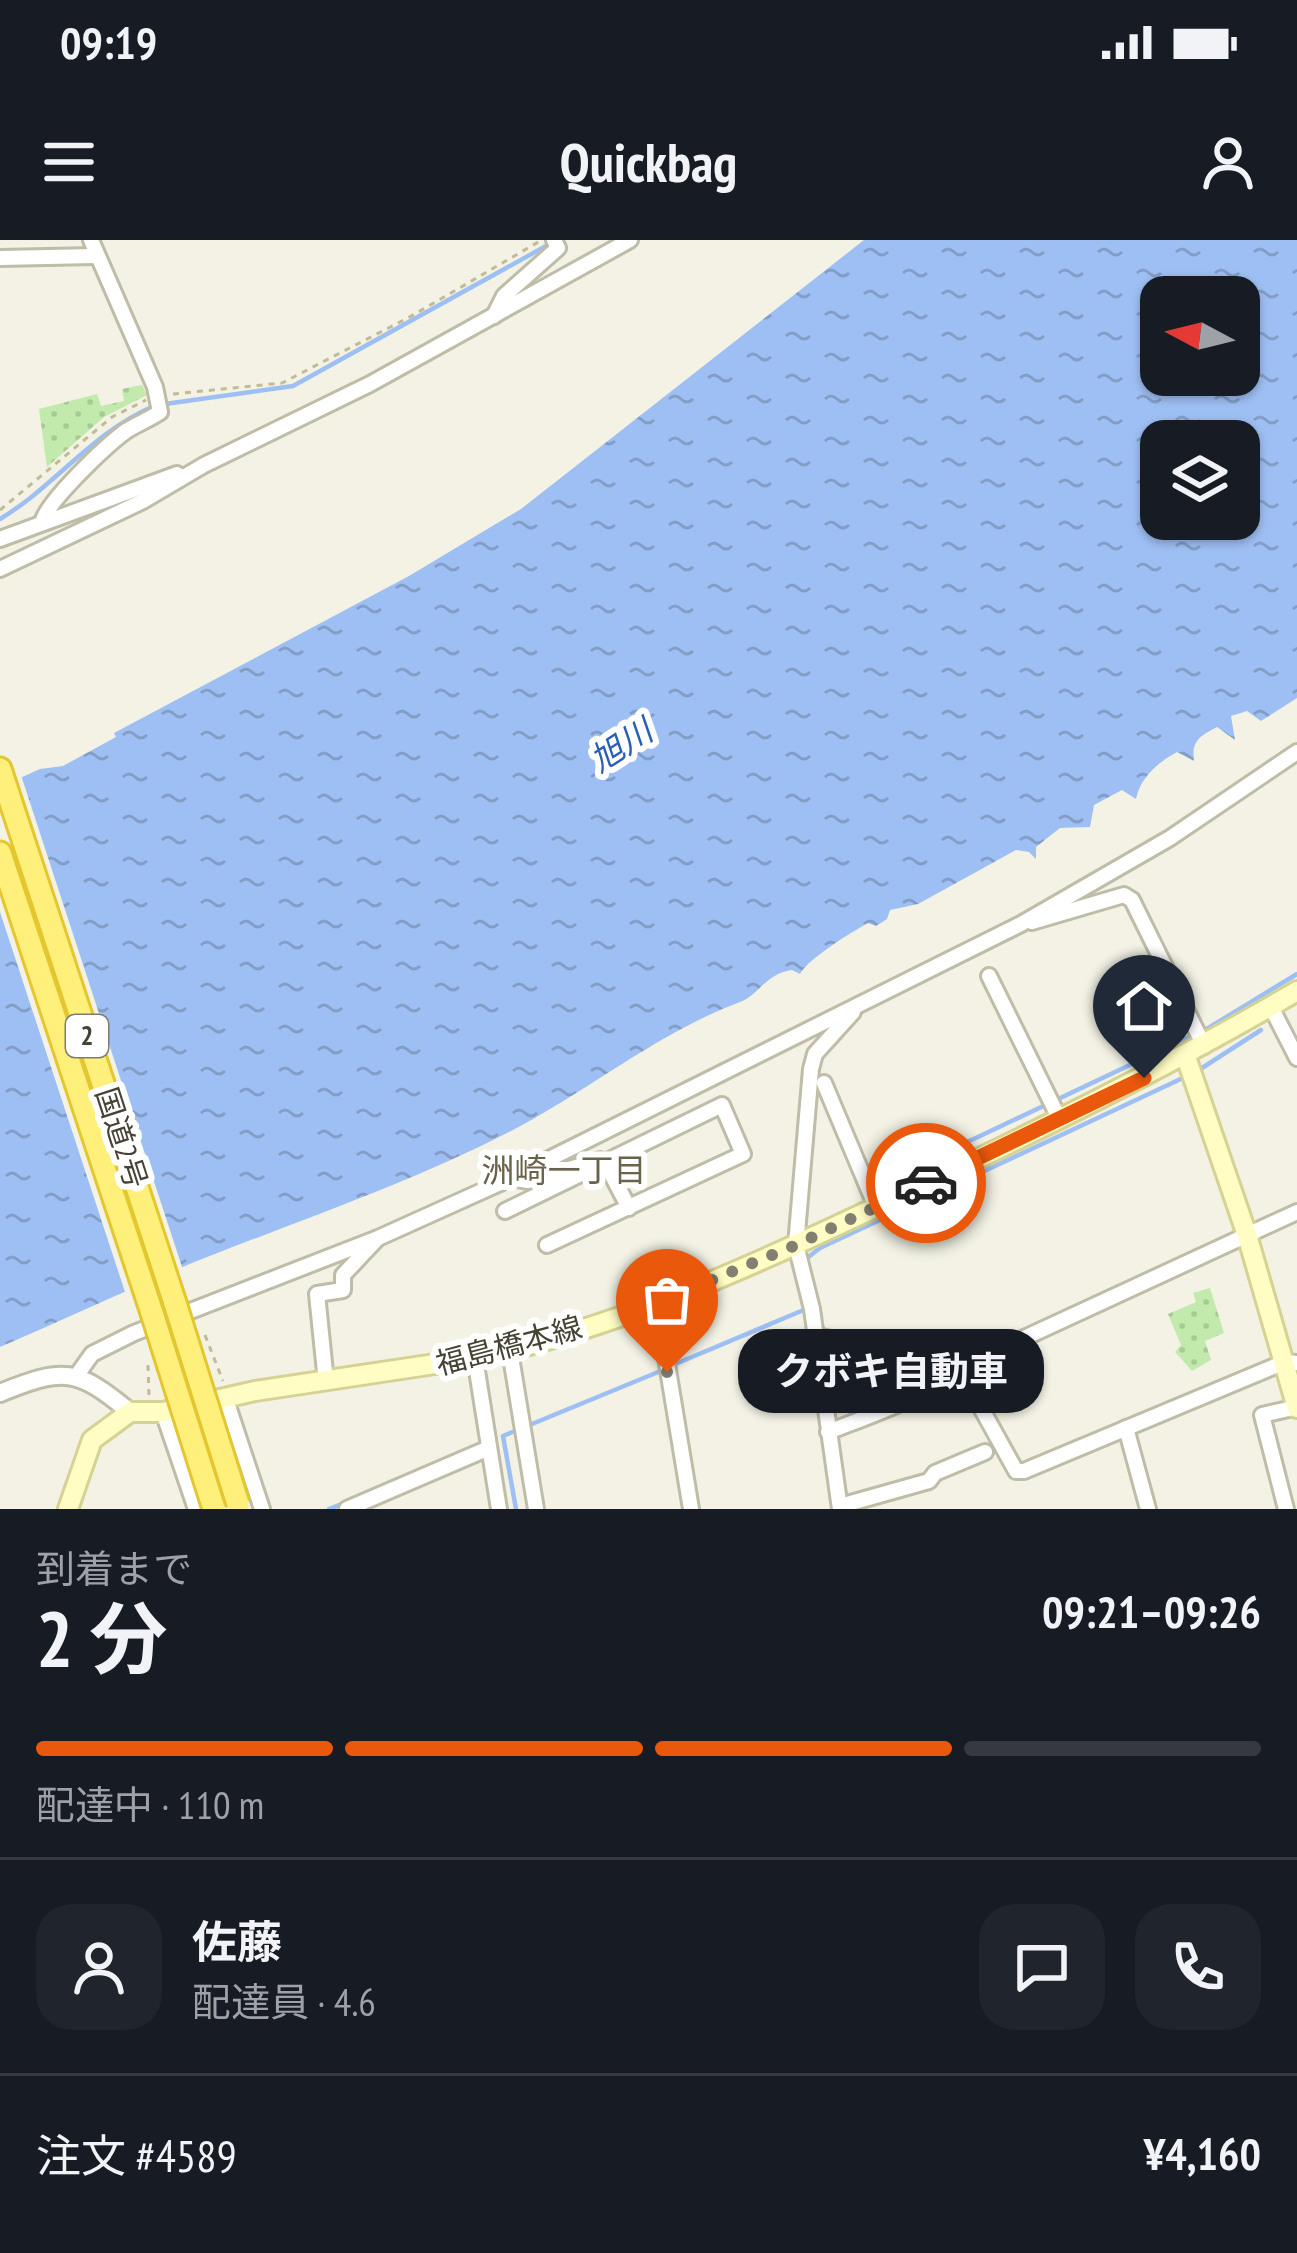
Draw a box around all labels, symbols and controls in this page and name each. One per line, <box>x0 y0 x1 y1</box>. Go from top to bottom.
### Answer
text: 09:19 <box>60 13 157 71</box>
text: Quickbag <box>560 127 737 197</box>
icon: menu <box>36 129 102 195</box>
icon: person <box>1195 129 1261 195</box>
north arrow <box>1140 276 1260 396</box>
map controls <box>1140 276 1260 540</box>
button: layers <box>1140 420 1260 540</box>
water label: 旭川 <box>581 707 663 781</box>
pin <box>1093 955 1195 1078</box>
icon: home <box>1111 973 1177 1039</box>
road number: 2 <box>66 1015 108 1057</box>
street label: 国道2号 <box>88 1082 157 1193</box>
courier <box>866 1123 986 1243</box>
district label: 洲崎一丁目 <box>482 1148 647 1191</box>
icon: car <box>893 1150 959 1216</box>
pin <box>616 1249 718 1372</box>
icon: bag <box>634 1267 700 1333</box>
street label: 福島橋本線 <box>431 1306 586 1383</box>
callout: クボキ自動車 <box>739 1330 1045 1414</box>
text: クボキ自動車 <box>774 1345 1008 1396</box>
text: 到着まで <box>36 1543 192 1594</box>
text: 09:21–09:26 <box>1042 1582 1261 1640</box>
text: 2 分 <box>36 1588 167 1689</box>
text: 配達中 · 110 m <box>36 1779 264 1830</box>
button: person <box>36 1904 162 2030</box>
button: chat <box>979 1904 1105 2030</box>
button: phone <box>1135 1904 1261 2030</box>
text: 佐藤 <box>192 1912 282 1970</box>
text: 配達員 · 4.6 <box>192 1976 376 2027</box>
text: ¥4,160 <box>1144 2124 1261 2182</box>
text: 注文 #4589 <box>36 2126 237 2184</box>

